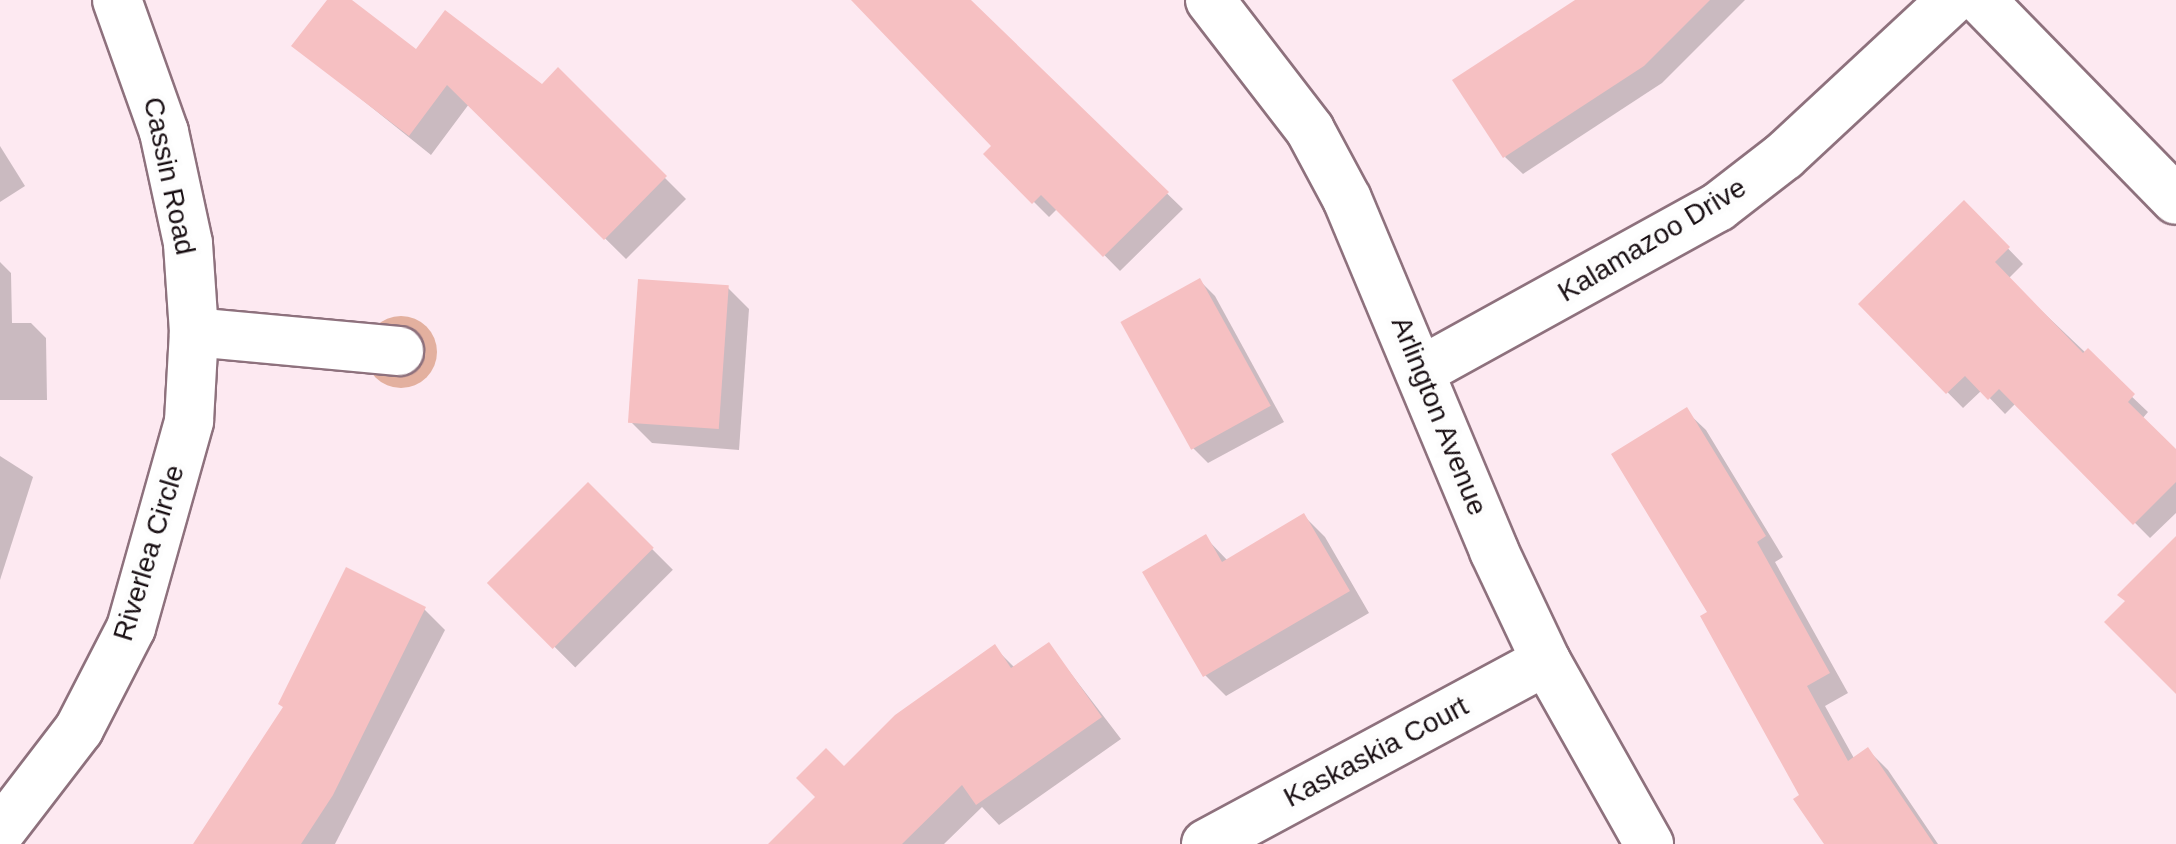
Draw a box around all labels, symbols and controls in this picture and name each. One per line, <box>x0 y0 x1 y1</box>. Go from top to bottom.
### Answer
street label: Cassin Road <box>136 94 202 258</box>
street label: Kalamazoo Drive <box>1552 171 1752 309</box>
street label: Arlington Avenue <box>1384 311 1494 521</box>
street label: Riverlea Circle <box>106 461 192 645</box>
street label: Kaskaskia Court <box>1278 689 1474 815</box>

